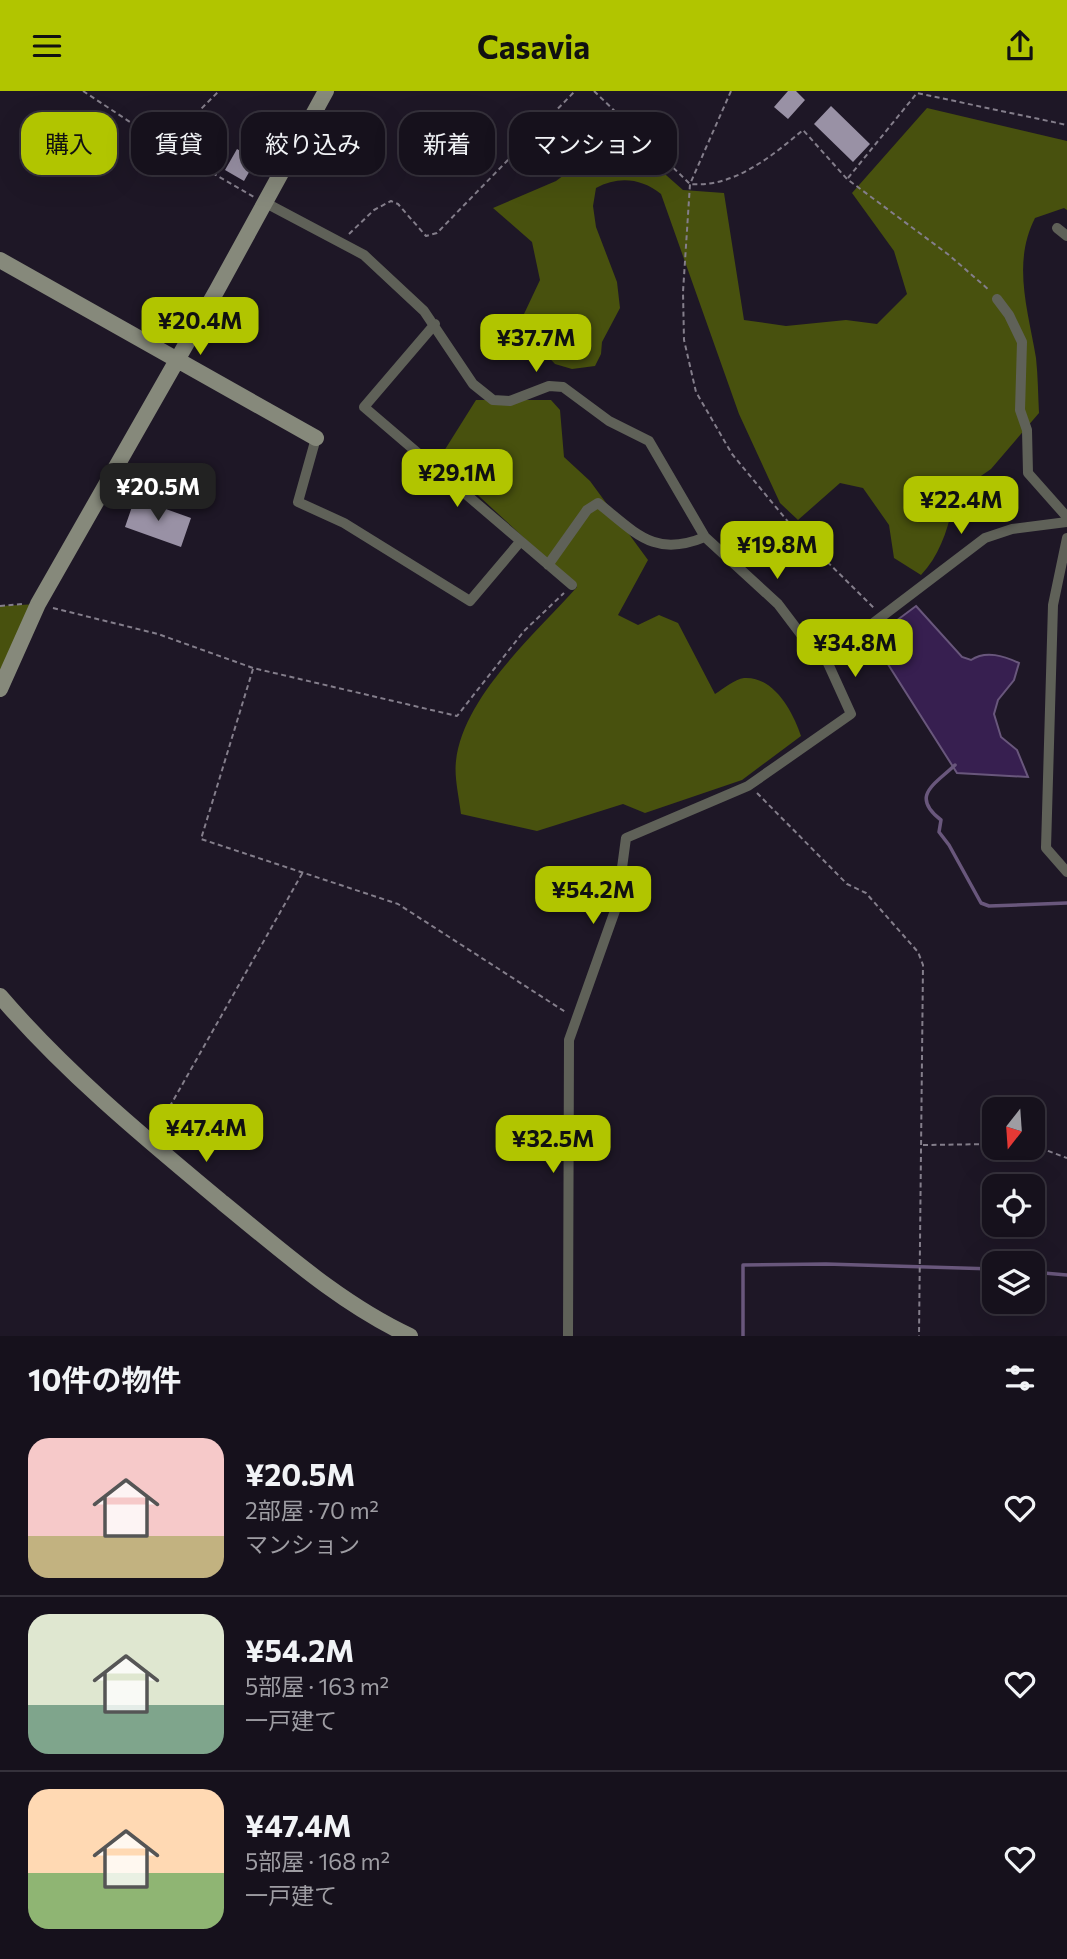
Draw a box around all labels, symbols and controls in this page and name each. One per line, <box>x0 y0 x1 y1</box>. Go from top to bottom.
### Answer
text: Casavia <box>477 26 590 66</box>
icon: menu <box>28 27 66 65</box>
icon: share <box>1001 27 1039 65</box>
chip: 購入 <box>21 112 117 175</box>
chip: 賃貸 <box>131 112 227 175</box>
chip: 絞り込み <box>241 112 385 175</box>
chip: 新着 <box>399 112 495 175</box>
chip: マンション <box>509 112 677 175</box>
pin: ¥20.4M <box>143 297 257 357</box>
text: ¥20.4M <box>158 306 242 334</box>
pin: ¥37.7M <box>479 315 593 374</box>
text: ¥37.7M <box>496 323 576 351</box>
pin: ¥29.1M <box>400 449 514 509</box>
text: ¥29.1M <box>418 458 496 486</box>
pin: ¥20.5M <box>101 463 215 523</box>
text: ¥20.5M <box>116 472 200 500</box>
pin: ¥22.4M <box>904 477 1018 536</box>
text: ¥22.4M <box>919 485 1003 513</box>
pin: ¥19.8M <box>720 521 834 581</box>
text: ¥19.8M <box>736 530 818 558</box>
pin: ¥34.8M <box>798 619 912 679</box>
text: ¥34.8M <box>813 628 897 656</box>
pin: ¥54.2M <box>536 867 650 926</box>
text: ¥54.2M <box>551 875 635 903</box>
north arrow <box>982 1097 1045 1160</box>
map controls <box>982 1097 1045 1314</box>
pin: ¥47.4M <box>149 1105 263 1164</box>
text: ¥47.4M <box>165 1113 247 1141</box>
pin: ¥32.5M <box>496 1115 610 1175</box>
text: ¥32.5M <box>512 1124 594 1152</box>
button: locate <box>982 1174 1045 1237</box>
button: layers <box>982 1251 1045 1314</box>
icon: filters <box>1001 1359 1039 1397</box>
text: 10件の物件 <box>28 1360 182 1397</box>
text: ¥20.5M <box>245 1455 355 1492</box>
icon: home <box>84 1466 168 1550</box>
icon: heart <box>1001 1489 1039 1527</box>
text: 2部屋 · 70 m² <box>245 1496 379 1524</box>
text: マンション <box>245 1530 360 1558</box>
text: ¥54.2M <box>245 1631 354 1668</box>
icon: home <box>84 1642 168 1726</box>
icon: heart <box>1001 1665 1039 1703</box>
text: 5部屋 · 163 m² <box>245 1672 389 1700</box>
text: 一戸建て <box>245 1706 337 1734</box>
text: ¥47.4M <box>245 1806 351 1843</box>
icon: home <box>84 1817 168 1901</box>
icon: heart <box>1001 1840 1039 1878</box>
text: 5部屋 · 168 m² <box>245 1847 390 1875</box>
text: 一戸建て <box>245 1881 337 1909</box>

